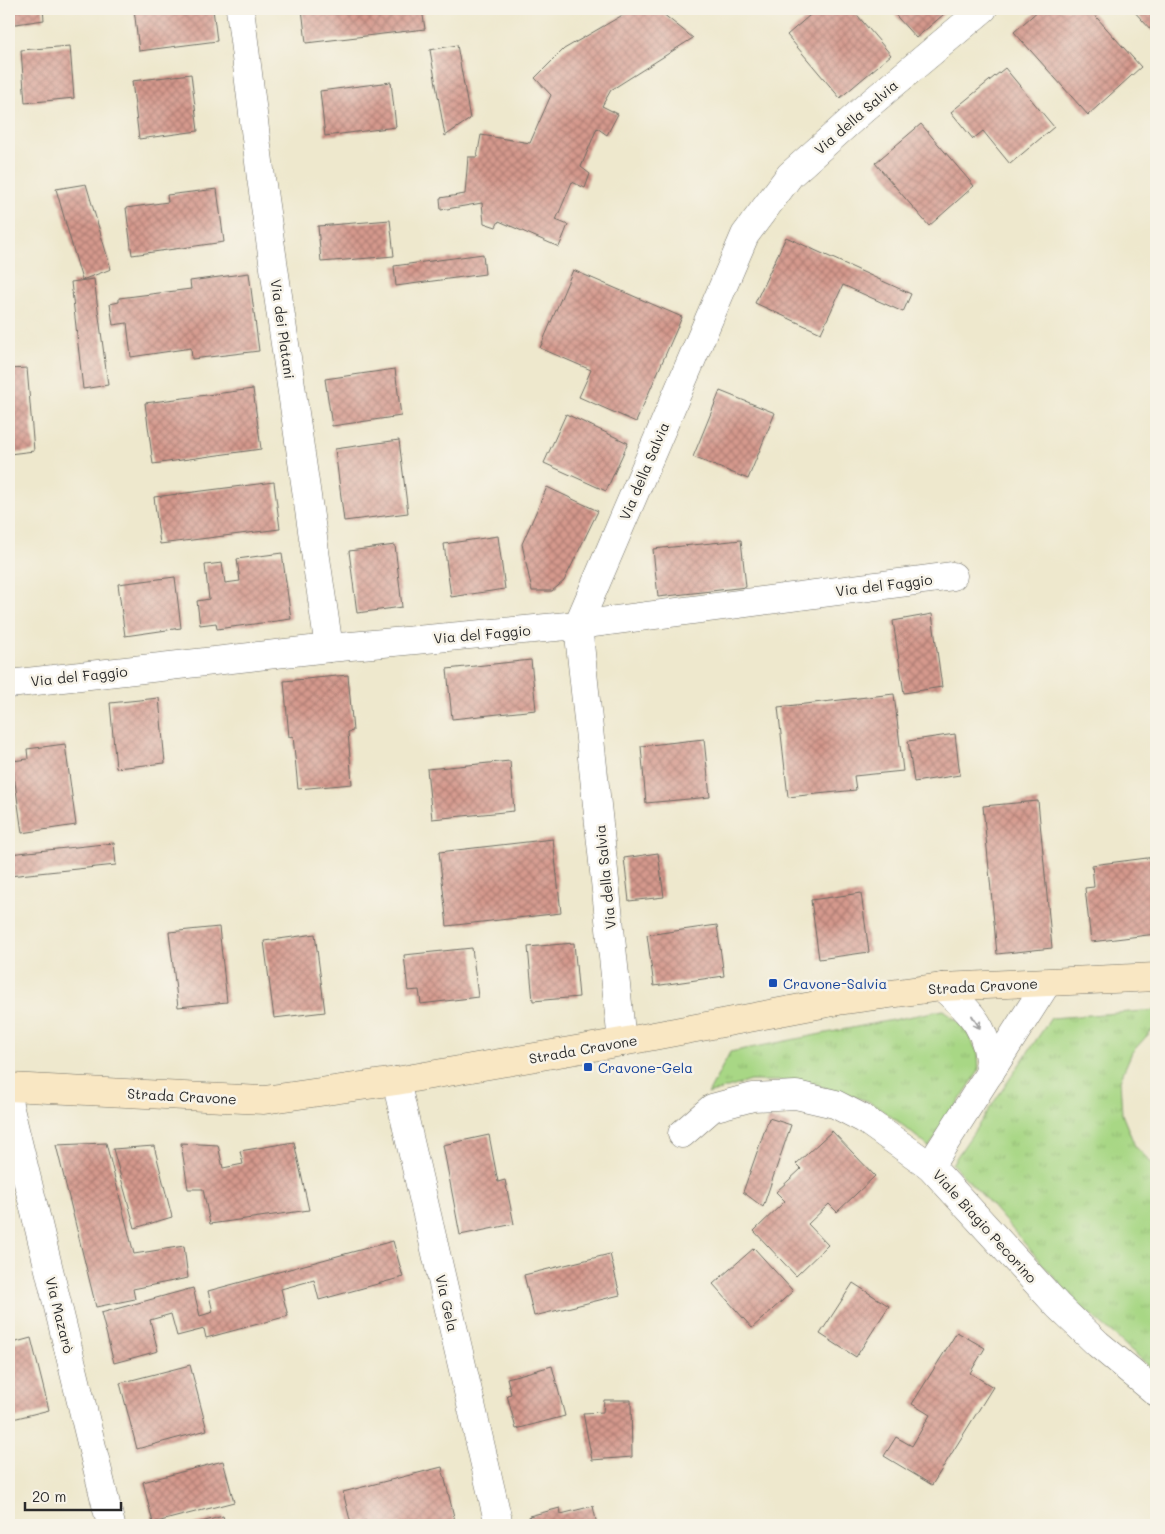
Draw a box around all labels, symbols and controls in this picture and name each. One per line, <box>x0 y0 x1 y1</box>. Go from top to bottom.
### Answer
street label: Via della Salvia <box>810 75 902 159</box>
street label: Via dei Platani <box>267 278 299 380</box>
street label: Via della Salvia <box>615 419 673 523</box>
street label: Via del Faggio <box>835 570 933 600</box>
street label: Via del Faggio <box>433 620 531 648</box>
street label: Via del Faggio <box>30 661 128 691</box>
street label: Via della Salvia <box>590 824 620 930</box>
place label: Cravone-Salvia <box>783 974 887 993</box>
street label: Strada Cravone <box>928 974 1038 998</box>
marker: Cravone-Salvia <box>767 977 779 989</box>
one-way arrow <box>971 1014 981 1028</box>
street label: Strada Cravone <box>527 1030 639 1068</box>
place label: Cravone-Gela <box>598 1058 693 1077</box>
marker: Cravone-Gela <box>582 1061 594 1073</box>
street label: Strada Cravone <box>127 1084 237 1108</box>
street label: Viale Biagio Pecorino <box>929 1165 1041 1287</box>
street label: Via Gela <box>431 1273 463 1333</box>
street label: Via Mazarò <box>41 1275 79 1355</box>
scale bar <box>25 1479 121 1511</box>
text: 20 m <box>32 1486 66 1506</box>

